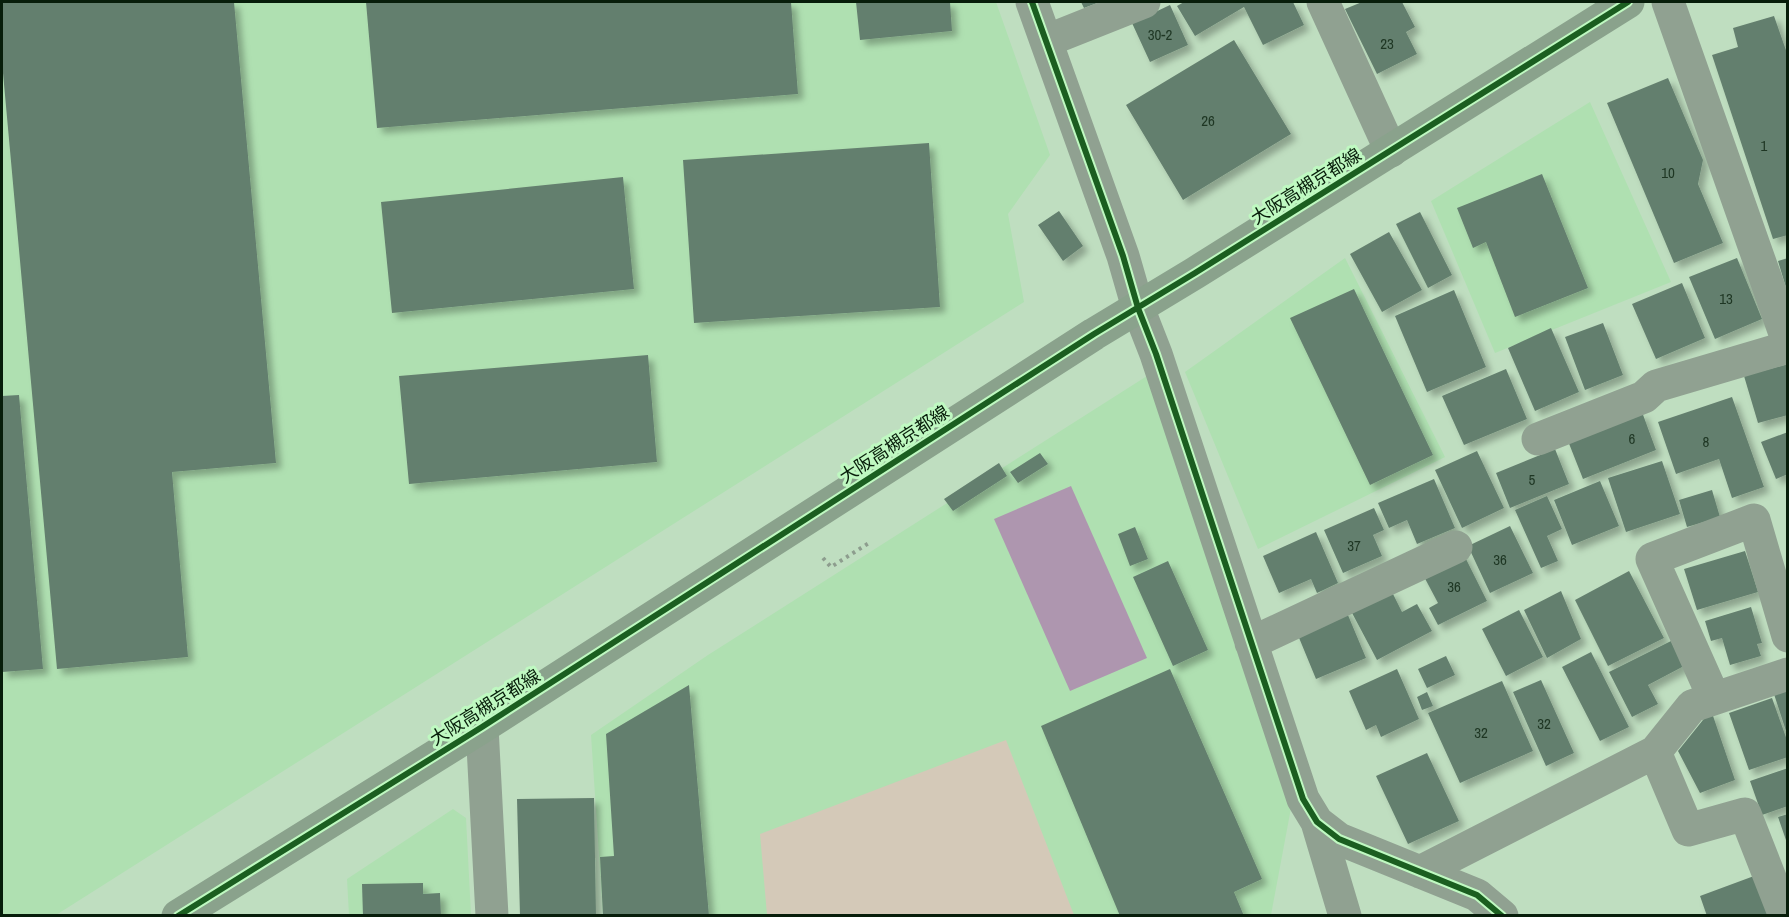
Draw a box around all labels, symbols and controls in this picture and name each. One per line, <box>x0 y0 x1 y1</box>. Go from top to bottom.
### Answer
house number: 30-2 <box>1148 24 1172 45</box>
house number: 23 <box>1380 33 1394 54</box>
house number: 26 <box>1201 110 1215 131</box>
house number: 1 <box>1761 135 1768 156</box>
street label: 大阪高槻京都線 <box>1246 142 1366 230</box>
house number: 10 <box>1661 162 1675 183</box>
house number: 13 <box>1719 288 1733 309</box>
street label: 大阪高槻京都線 <box>834 399 954 489</box>
house number: 6 <box>1629 428 1636 449</box>
house number: 8 <box>1703 431 1710 452</box>
house number: 5 <box>1529 469 1536 490</box>
house number: 37 <box>1347 535 1361 556</box>
house number: 36 <box>1493 549 1507 570</box>
house number: 36 <box>1447 576 1461 597</box>
street label: 大阪高槻京都線 <box>425 663 545 751</box>
house number: 32 <box>1537 713 1551 734</box>
house number: 32 <box>1474 722 1488 743</box>

